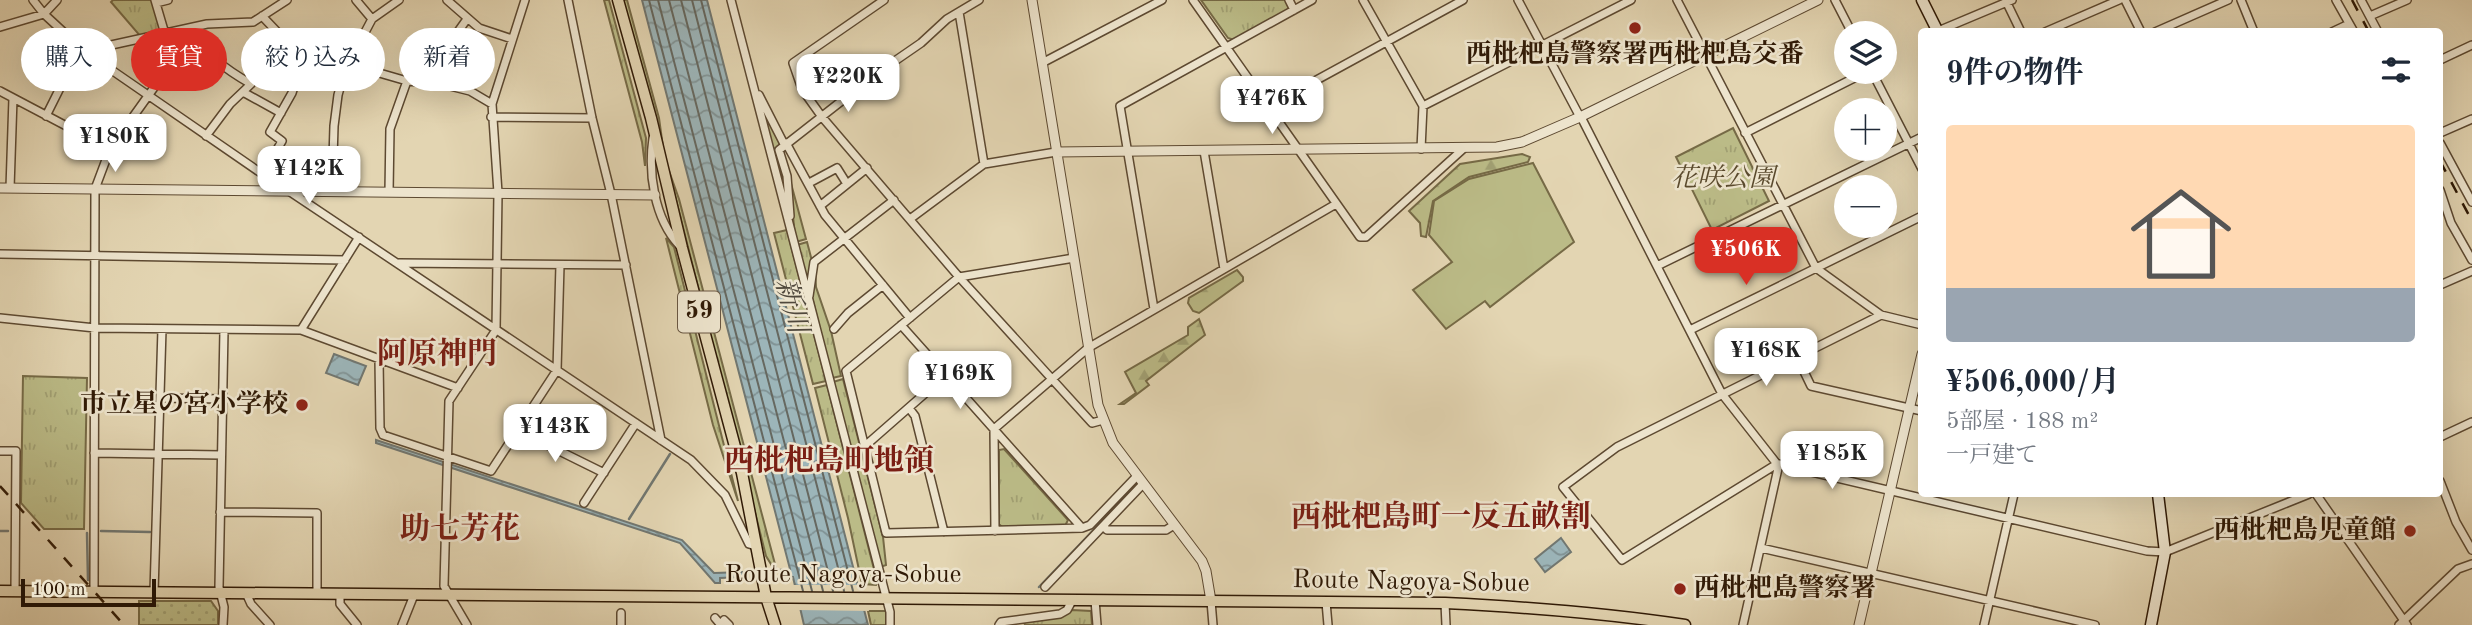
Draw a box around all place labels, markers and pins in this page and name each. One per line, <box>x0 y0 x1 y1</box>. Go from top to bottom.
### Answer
marker: 西枇杷島警察署西枇杷島交番 <box>1627 20 1643 36</box>
place label: 西枇杷島警察署西枇杷島交番 <box>1466 39 1804 68</box>
pin: ¥220K <box>799 54 897 114</box>
pin: ¥476K <box>1223 76 1321 136</box>
pin: ¥180K <box>66 114 164 174</box>
pin: ¥142K <box>260 146 358 206</box>
pin: ¥506K <box>1697 228 1795 287</box>
pin: ¥168K <box>1717 328 1815 388</box>
pin: ¥169K <box>911 352 1009 411</box>
place label: 市立星の宮小学校 <box>80 389 288 418</box>
marker: 市立星の宮小学校 <box>294 397 310 413</box>
pin: ¥143K <box>506 405 604 464</box>
pin: ¥185K <box>1783 432 1881 491</box>
place label: 西枇杷島児童館 <box>2214 515 2396 544</box>
marker: 西枇杷島児童館 <box>2402 523 2418 539</box>
place label: 西枇杷島警察署 <box>1694 573 1876 602</box>
marker: 西枇杷島警察署 <box>1672 581 1688 597</box>

